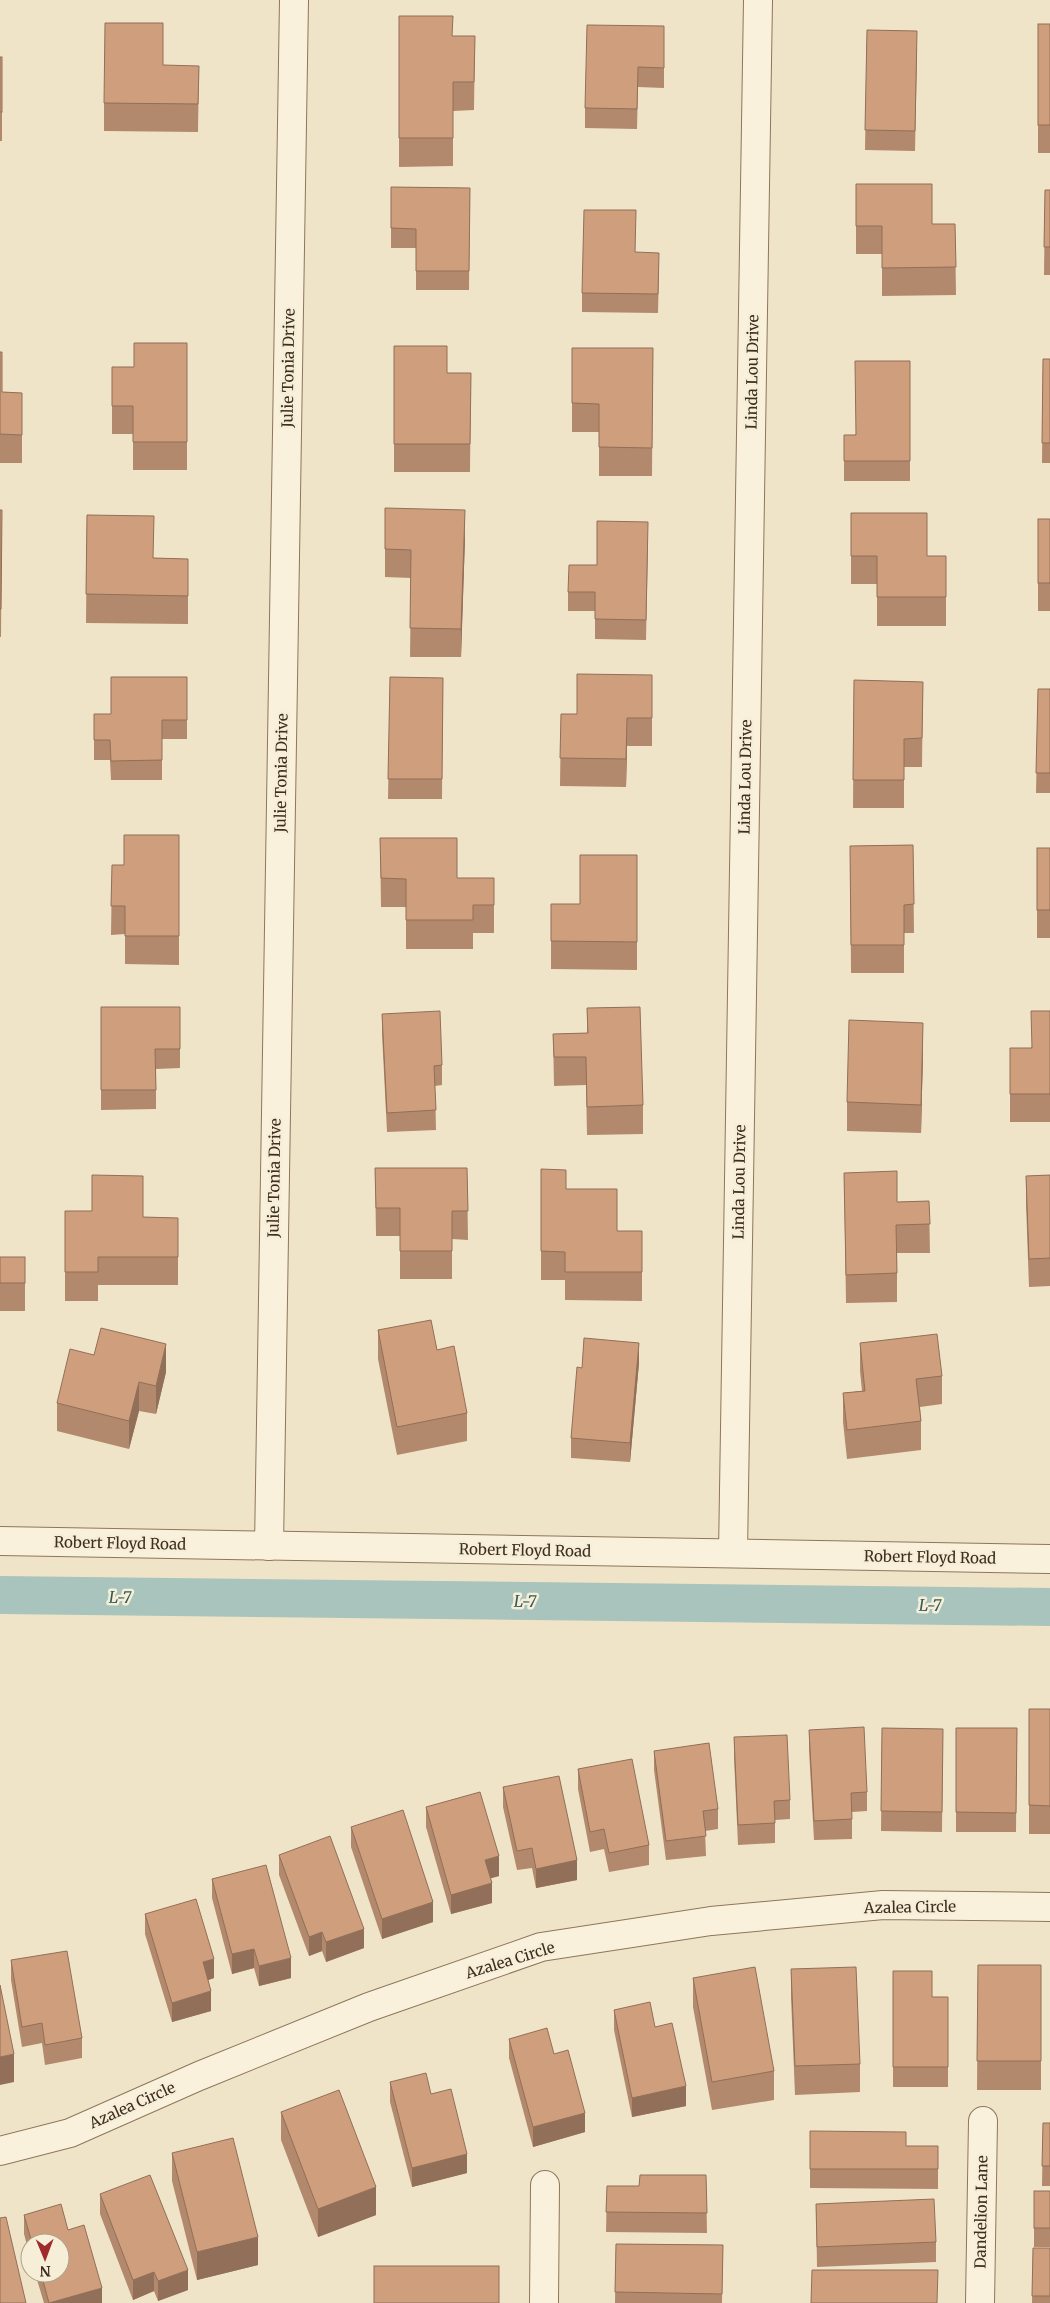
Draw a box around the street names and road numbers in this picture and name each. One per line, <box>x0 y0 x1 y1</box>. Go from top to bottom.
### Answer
street label: Julie Tonia Drive <box>277 308 299 429</box>
street label: Linda Lou Drive <box>741 314 763 430</box>
street label: Julie Tonia Drive <box>270 713 292 834</box>
street label: Linda Lou Drive <box>734 719 756 835</box>
street label: Julie Tonia Drive <box>263 1118 285 1239</box>
street label: Linda Lou Drive <box>728 1124 750 1240</box>
street label: Robert Floyd Road <box>54 1532 186 1554</box>
street label: Robert Floyd Road <box>459 1539 591 1561</box>
street label: Robert Floyd Road <box>864 1546 996 1568</box>
street label: Azalea Circle <box>863 1897 956 1917</box>
street label: Azalea Circle <box>462 1937 557 1983</box>
street label: Azalea Circle <box>85 2077 178 2133</box>
street label: Dandelion Lane <box>971 2155 991 2269</box>

